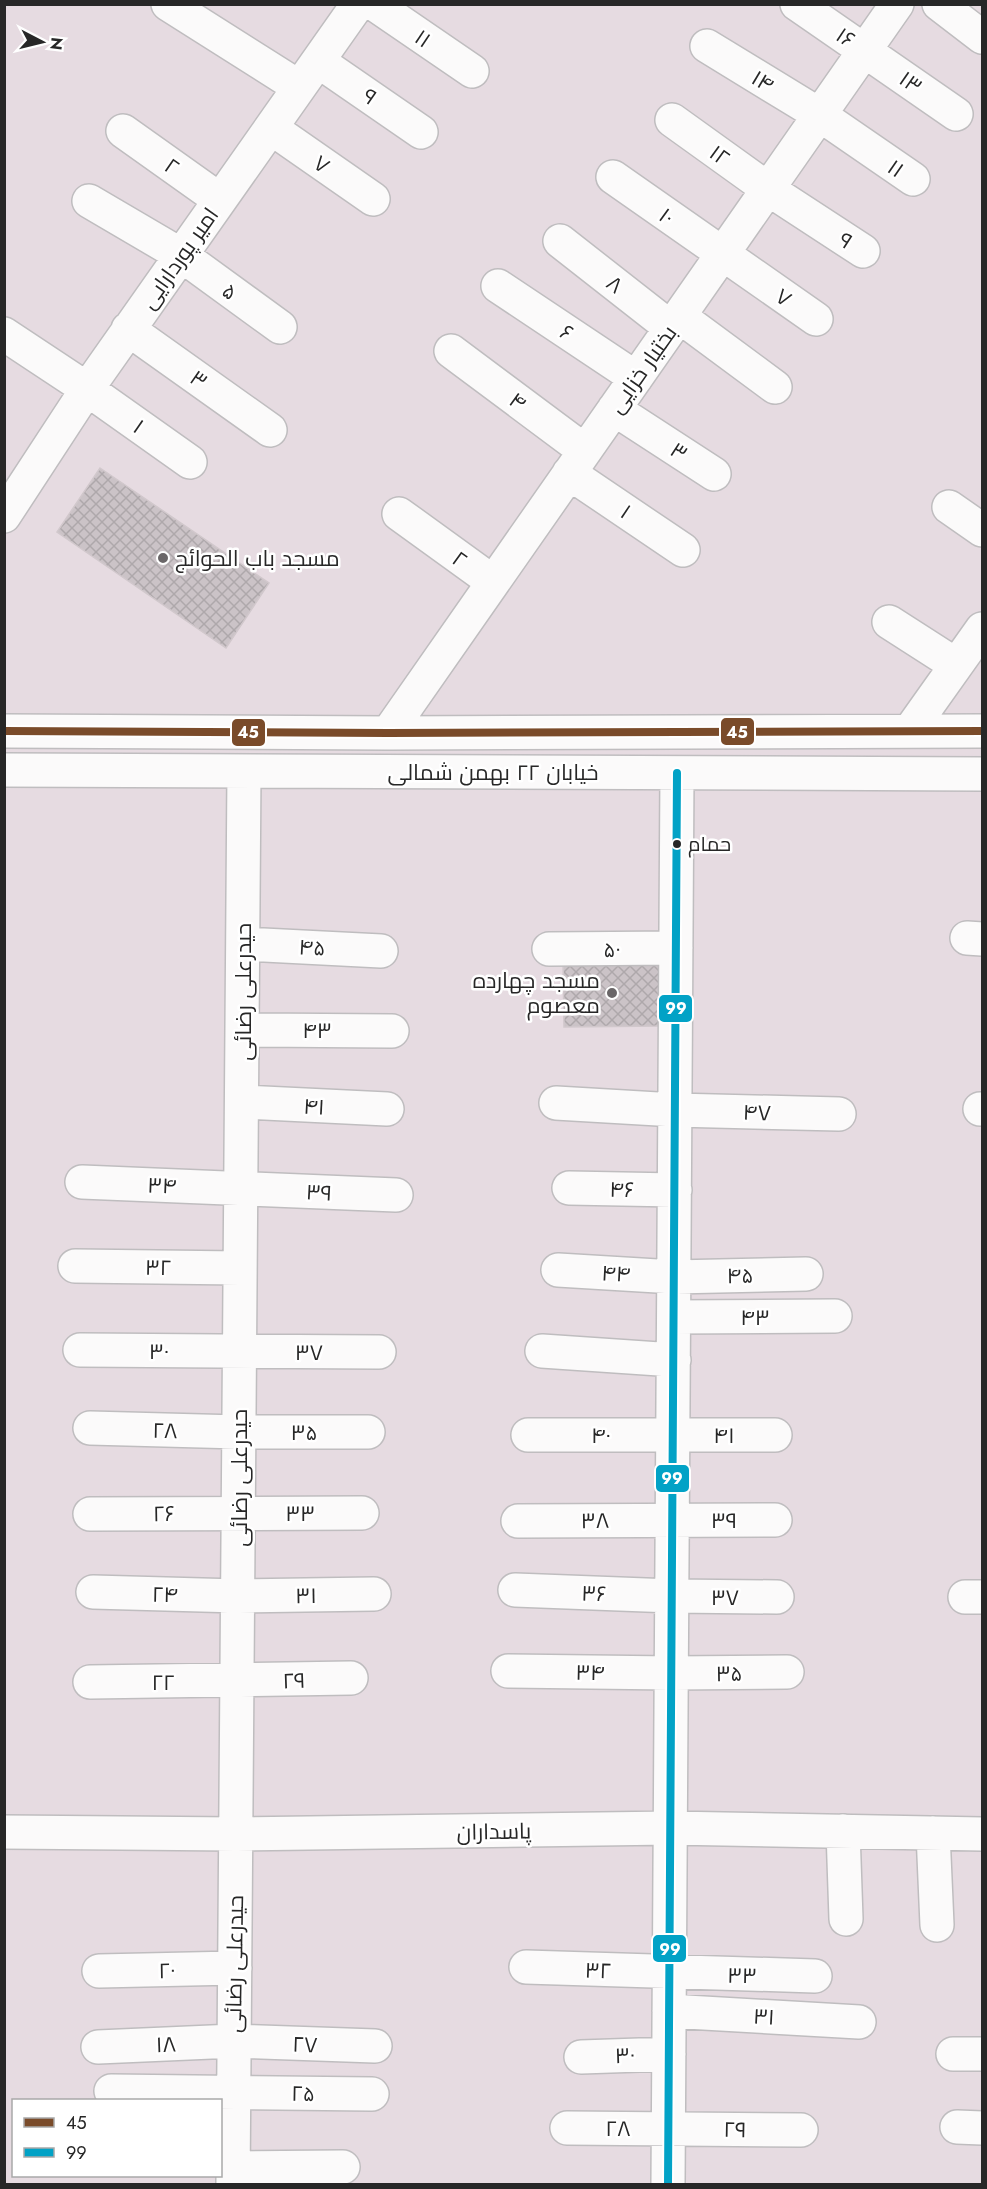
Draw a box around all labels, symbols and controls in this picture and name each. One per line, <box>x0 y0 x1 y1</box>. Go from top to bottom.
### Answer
north arrow <box>12 12 72 72</box>
street label: ۱۶ <box>830 19 862 55</box>
street label: ۱۱ <box>408 21 438 55</box>
text: N <box>44 36 69 51</box>
street label: ۱۴ <box>746 62 780 100</box>
street label: ۱۳ <box>893 63 929 101</box>
street label: ۹ <box>356 80 384 112</box>
street label: ۱۲ <box>703 137 737 173</box>
street label: ۷ <box>307 147 337 181</box>
street label: ۲ <box>158 150 186 182</box>
street label: ۱۱ <box>881 151 911 185</box>
street label: ۱۰ <box>653 199 681 233</box>
street label: امیر پوردارایی <box>132 201 226 315</box>
street label: ۹ <box>832 223 860 257</box>
street label: ۸ <box>600 267 630 301</box>
street label: ۵ <box>216 275 244 307</box>
street label: ۷ <box>769 280 799 314</box>
street label: ۶ <box>554 316 580 348</box>
street label: بختیار خزایی <box>600 318 684 420</box>
street label: ۳ <box>184 362 214 396</box>
street label: ۴ <box>503 384 533 418</box>
street label: ۱ <box>127 411 151 441</box>
street label: ۳ <box>664 434 694 468</box>
street label: ۱ <box>614 496 638 526</box>
place label: مسجد باب الحوائج <box>175 542 340 574</box>
street label: ۲ <box>446 543 474 575</box>
marker: مسجد باب الحوائج <box>156 551 170 565</box>
line badge: 45 <box>720 717 755 746</box>
line badge: 45 <box>231 718 266 747</box>
text: 45 <box>237 721 259 744</box>
text: 45 <box>726 721 748 744</box>
street label: خیابان ۲۲ بهمن شمالی <box>388 756 598 788</box>
place label: حمام <box>688 830 731 859</box>
marker: حمام <box>671 838 683 850</box>
street label: حیدرعلی رضائی <box>227 923 259 1061</box>
street label: ۴۵ <box>298 930 326 964</box>
street label: ۵۰ <box>603 933 621 965</box>
place label: مسجد چهارده معصوم <box>473 964 600 1021</box>
marker: مسجد چهارده معصوم <box>605 986 619 1000</box>
line badge: 99 <box>658 994 693 1023</box>
text: 99 <box>665 997 687 1020</box>
street label: ۴۳ <box>302 1014 332 1046</box>
street label: ۴۱ <box>302 1089 326 1123</box>
street label: ۴۷ <box>742 1096 772 1128</box>
street label: ۳۴ <box>147 1168 177 1202</box>
street label: ۴۶ <box>609 1173 635 1205</box>
street label: ۳۹ <box>305 1175 333 1209</box>
street label: ۳۲ <box>144 1251 172 1283</box>
street label: ۴۴ <box>601 1256 631 1290</box>
street label: ۴۵ <box>726 1259 754 1291</box>
street label: ۴۳ <box>740 1301 770 1333</box>
street label: ۳۰ <box>149 1335 169 1367</box>
street label: ۳۷ <box>295 1336 323 1368</box>
street label: حیدرعلی رضائی <box>223 1409 255 1547</box>
street label: ۲۸ <box>152 1414 178 1446</box>
street label: ۳۵ <box>291 1416 317 1448</box>
street label: ۴۰ <box>591 1419 611 1451</box>
street label: ۴۱ <box>713 1419 735 1451</box>
line badge: 99 <box>655 1464 690 1493</box>
text: 99 <box>661 1467 683 1490</box>
street label: ۲۶ <box>153 1497 175 1529</box>
street label: ۳۳ <box>285 1497 315 1529</box>
street label: ۳۸ <box>580 1504 610 1536</box>
street label: ۳۹ <box>711 1504 737 1536</box>
street label: ۳۶ <box>581 1577 607 1609</box>
street label: ۲۴ <box>152 1578 178 1610</box>
street label: ۳۱ <box>295 1579 317 1611</box>
street label: ۳۷ <box>711 1581 739 1613</box>
street label: ۳۴ <box>575 1656 605 1688</box>
street label: ۳۵ <box>715 1657 743 1689</box>
street label: ۲۹ <box>282 1664 306 1696</box>
street label: ۲۲ <box>151 1666 175 1698</box>
street label: پاسداران <box>456 1814 532 1848</box>
street label: حیدرعلی رضائی <box>217 1895 251 2033</box>
line badge: 99 <box>652 1934 687 1963</box>
text: 99 <box>659 1938 681 1961</box>
street label: ۲۰ <box>158 1954 176 1986</box>
street label: ۳۲ <box>584 1954 612 1986</box>
street label: ۳۳ <box>727 1959 757 1991</box>
street label: ۳۱ <box>752 1999 776 2033</box>
street label: ۱۸ <box>155 2028 177 2060</box>
street label: ۲۷ <box>292 2028 318 2060</box>
street label: ۳۰ <box>614 2039 636 2071</box>
street label: ۲۵ <box>291 2077 315 2109</box>
legend <box>12 2099 222 2177</box>
text: 45 <box>66 2110 87 2136</box>
street label: ۲۸ <box>605 2112 631 2144</box>
street label: ۲۹ <box>723 2113 747 2145</box>
text: 99 <box>66 2140 87 2166</box>

